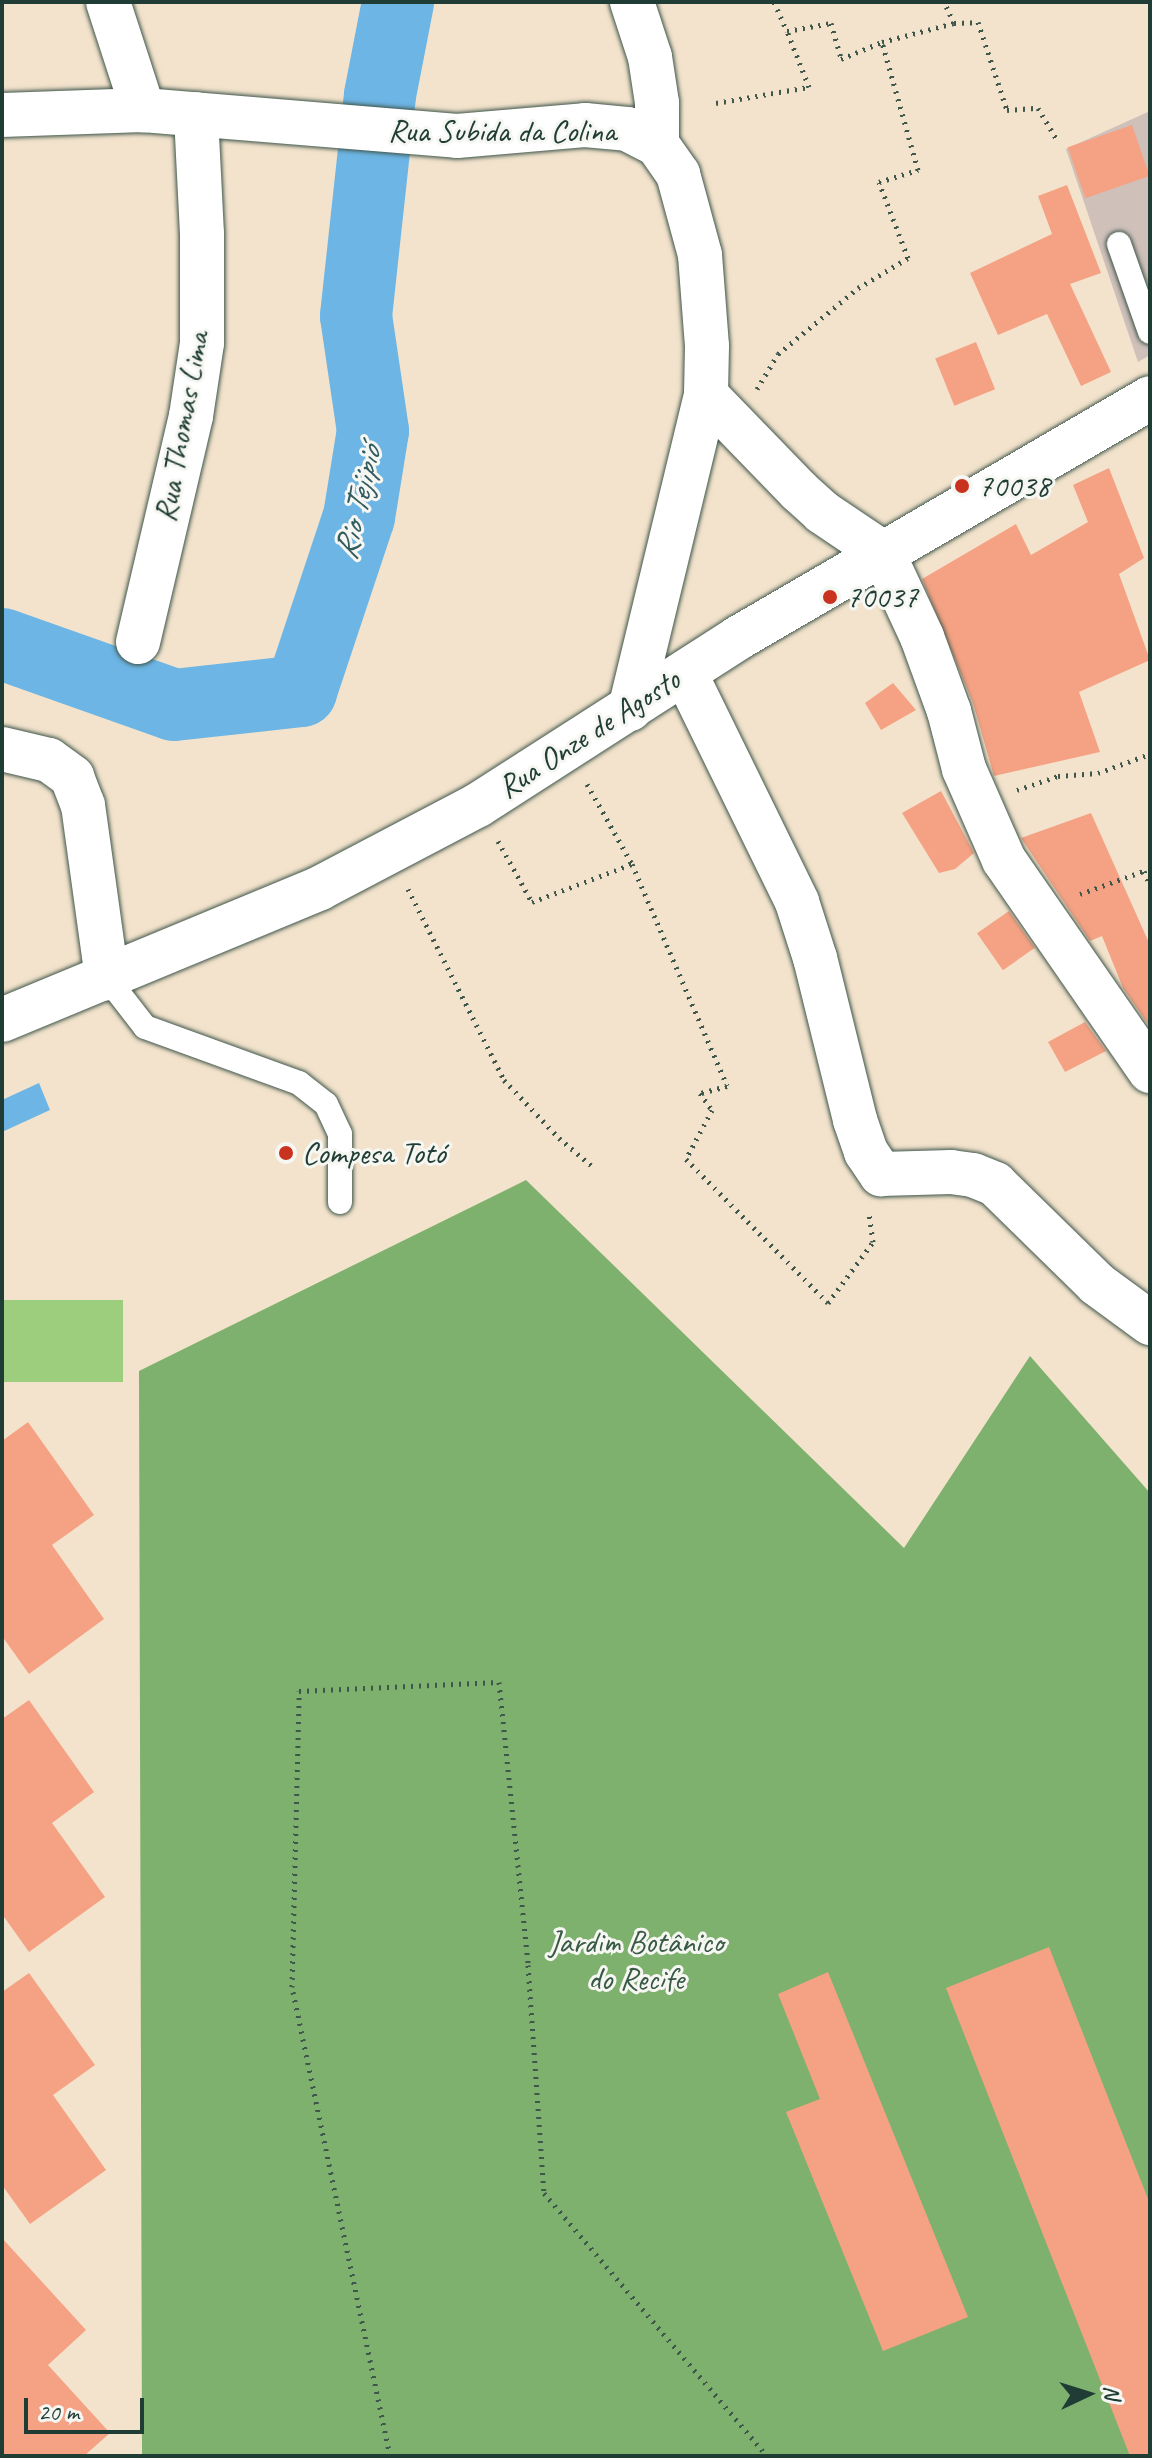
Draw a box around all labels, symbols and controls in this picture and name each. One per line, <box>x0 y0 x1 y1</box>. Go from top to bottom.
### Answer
street label: Rua Subida da Colina <box>388 112 616 150</box>
street label: Rua Thomas Lima <box>146 329 218 525</box>
water label: Rio Tejipió <box>324 443 390 563</box>
place label: 70038 <box>978 467 1050 505</box>
marker: 70038 <box>953 477 971 495</box>
place label: 70037 <box>846 578 918 616</box>
marker: 70037 <box>821 588 839 606</box>
street label: Rua Onze de Agosto <box>491 661 687 807</box>
place label: Compesa Totó <box>302 1134 446 1172</box>
marker: Compesa Totó <box>277 1144 295 1162</box>
park label: Jardim Botânico do Recife <box>549 1924 723 1999</box>
north arrow <box>1048 2354 1128 2434</box>
scale bar <box>28 2382 148 2432</box>
text: N <box>1098 2385 1126 2400</box>
text: 20 m <box>38 2397 79 2427</box>

